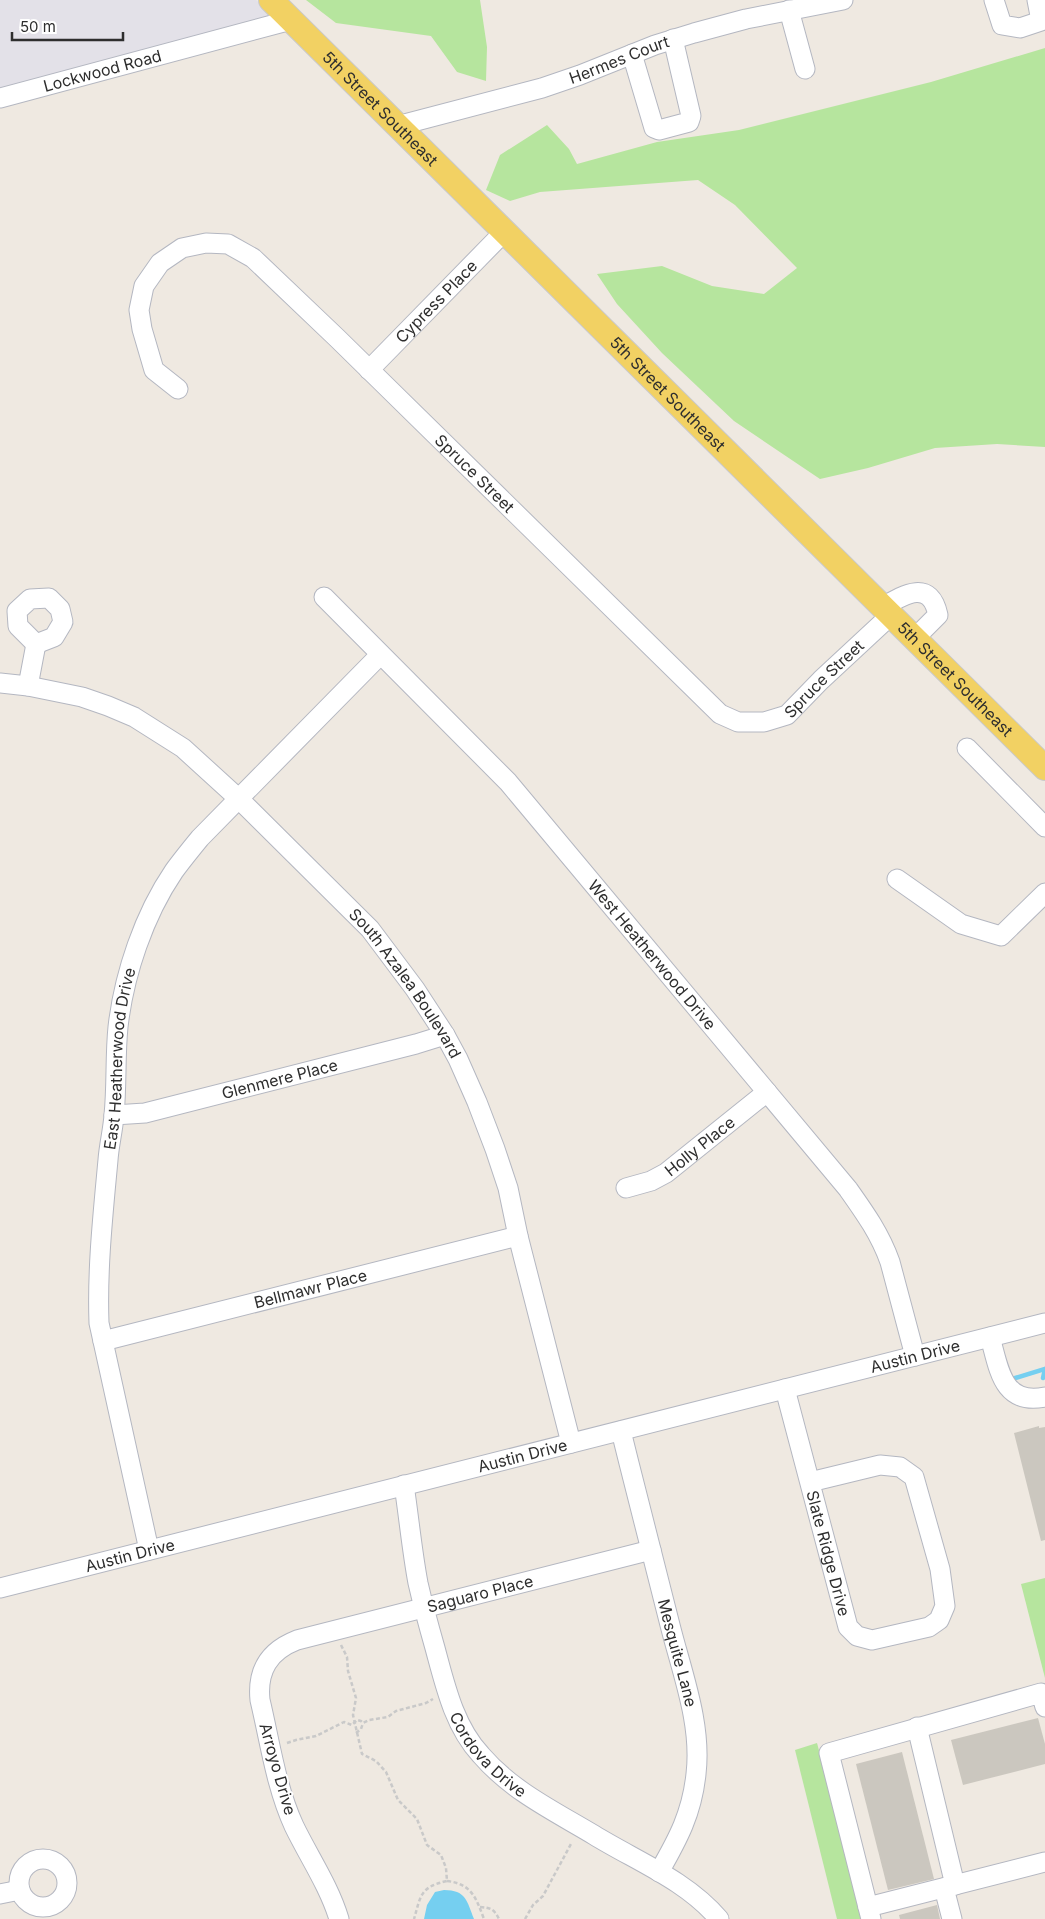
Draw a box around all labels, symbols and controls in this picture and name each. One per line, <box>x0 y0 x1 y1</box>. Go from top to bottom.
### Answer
scale bar <box>12 10 124 42</box>
text: 50 m <box>20 17 56 36</box>
street label: Hermes Court <box>566 31 672 88</box>
street label: Lockwood Road <box>41 45 164 96</box>
street label: 5th Street Southeast <box>318 47 442 170</box>
street label: Cypress Place <box>391 256 481 347</box>
street label: 5th Street Southeast <box>606 332 730 455</box>
street label: Spruce Street <box>431 430 519 517</box>
street label: 5th Street Southeast <box>893 617 1017 741</box>
street label: Spruce Street <box>780 635 868 722</box>
street label: West Heatherwood Drive <box>584 876 721 1034</box>
street label: South Azalea Boulevard <box>345 904 466 1062</box>
street label: East Heatherwood Drive <box>99 965 139 1151</box>
street label: Glenmere Place <box>219 1054 340 1103</box>
street label: Holly Place <box>660 1112 739 1180</box>
street label: Bellmawr Place <box>252 1265 369 1312</box>
street label: Austin Drive <box>868 1335 962 1377</box>
street label: Austin Drive <box>476 1435 569 1476</box>
street label: Slate Ridge Drive <box>802 1488 855 1618</box>
street label: Austin Drive <box>83 1534 177 1576</box>
street label: Saguaro Place <box>425 1570 535 1617</box>
street label: Mesquite Lane <box>654 1597 701 1709</box>
street label: Cordova Drive <box>446 1709 530 1801</box>
street label: Arroyo Drive <box>255 1721 301 1817</box>

